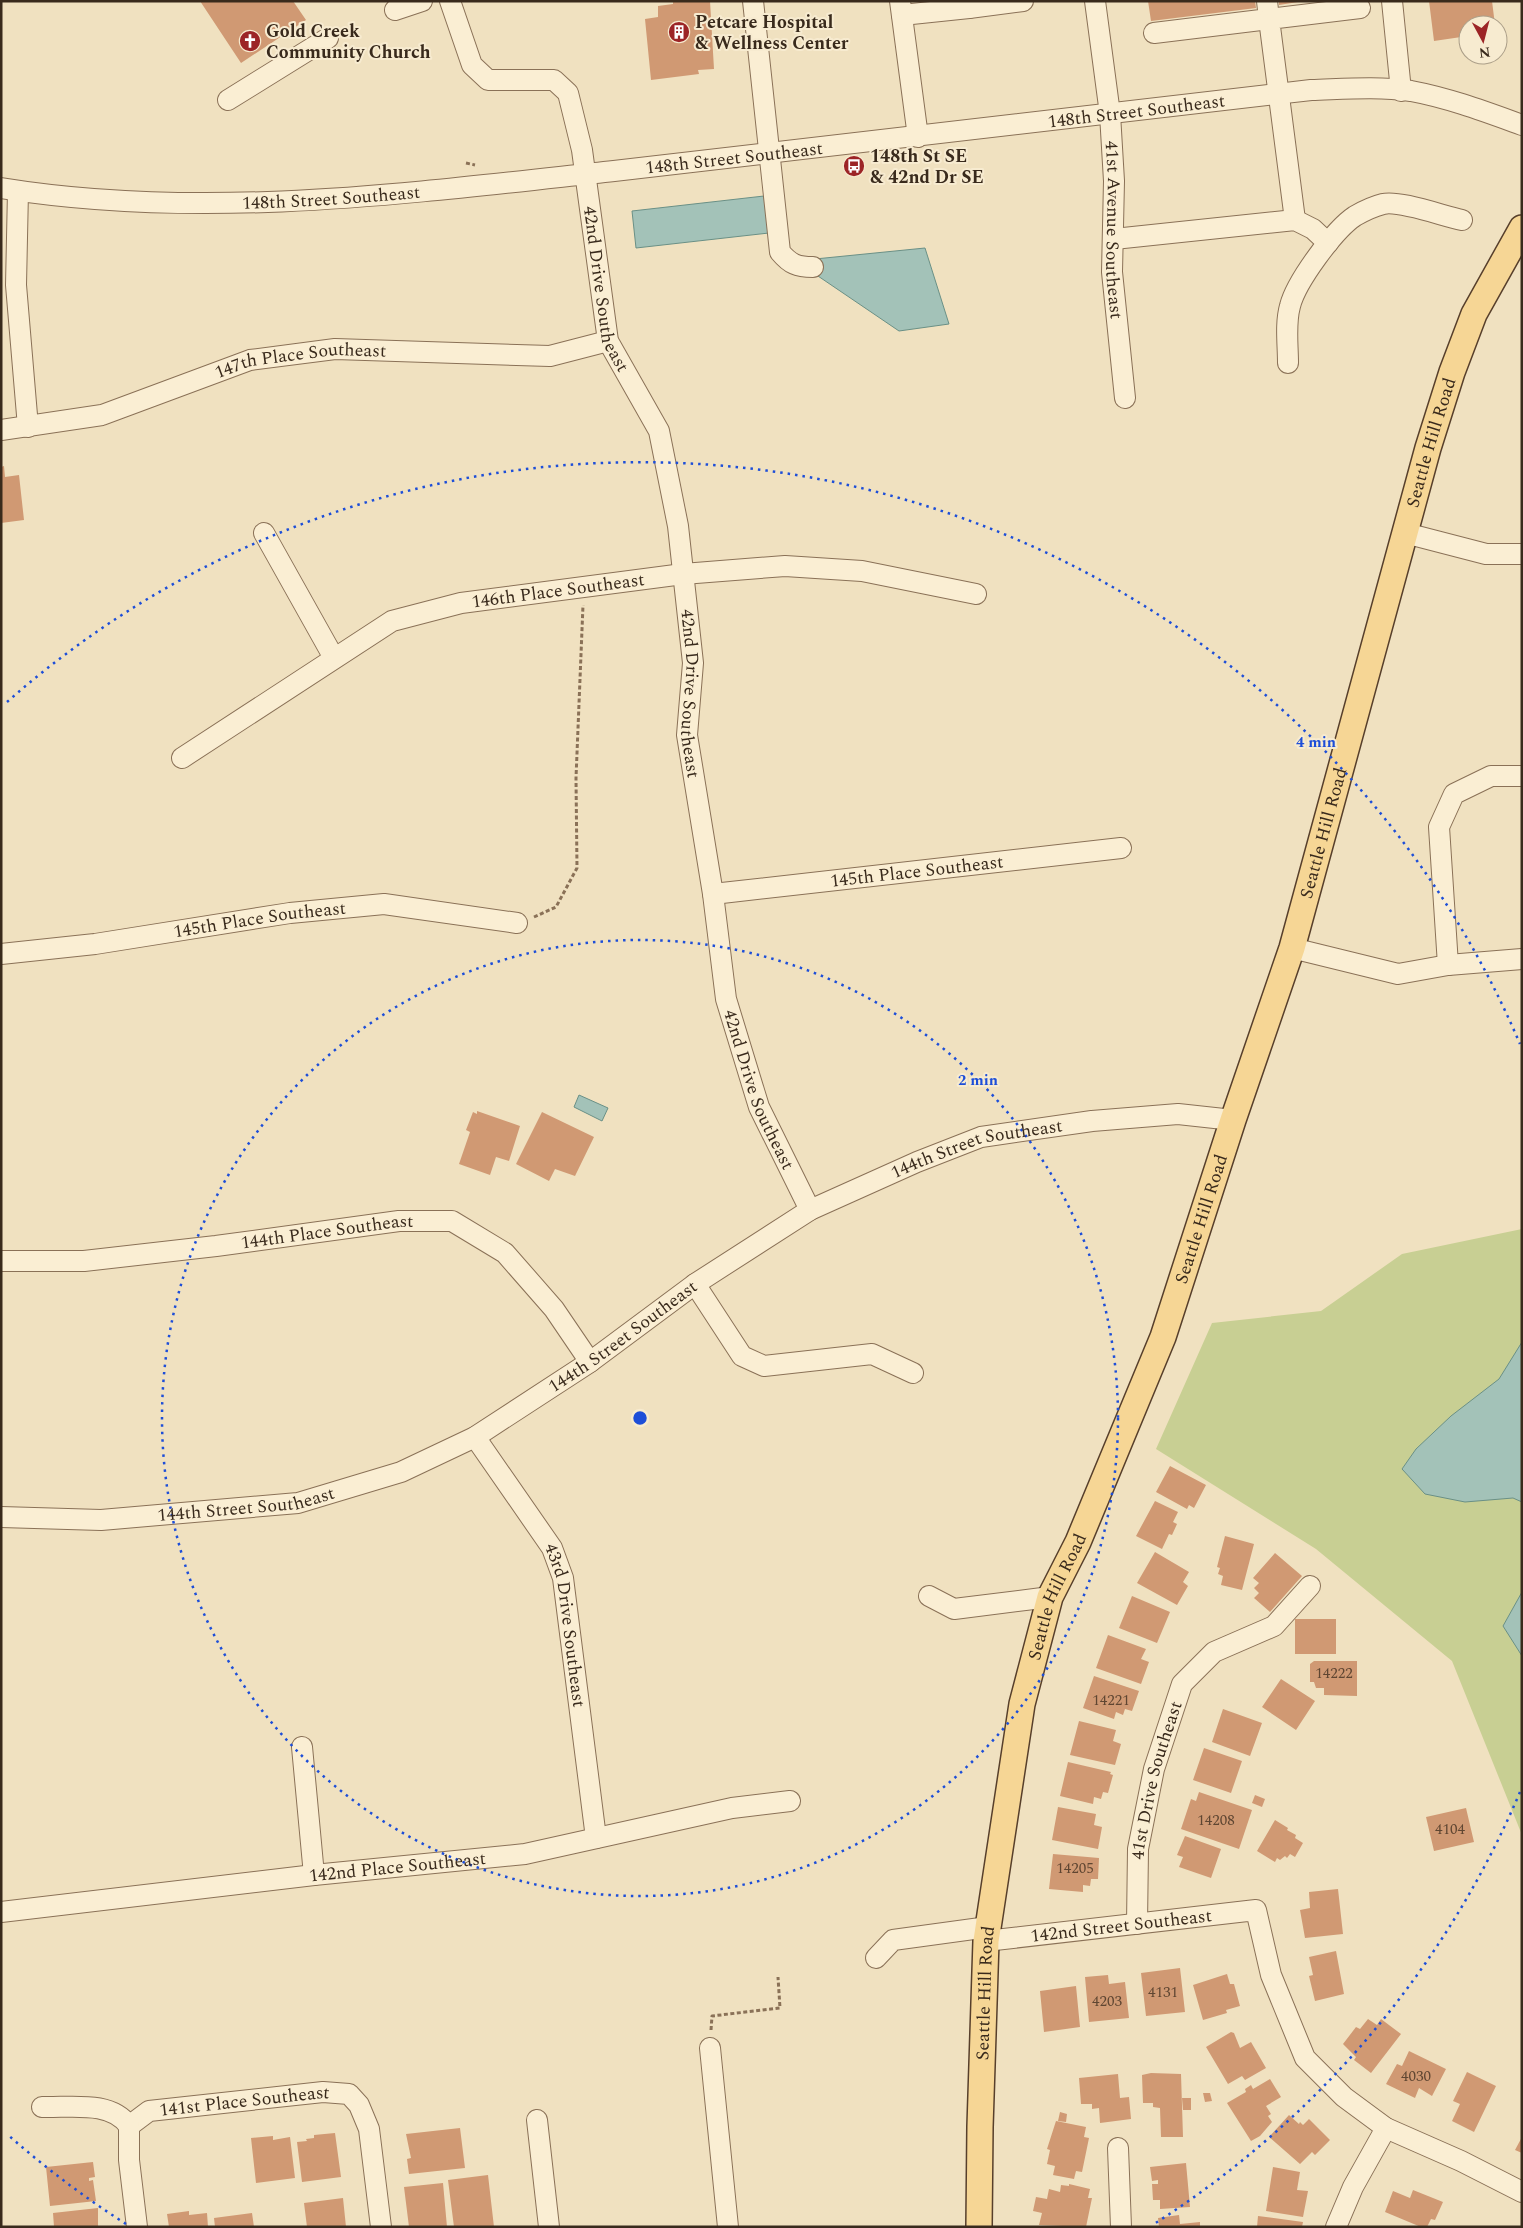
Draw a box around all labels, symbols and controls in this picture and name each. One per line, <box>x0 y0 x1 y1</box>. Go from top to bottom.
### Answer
place label: Petcare Hospital & Wellness Center <box>695 9 849 57</box>
north arrow <box>1458 15 1508 65</box>
place label: Gold Creek Community Church <box>266 18 431 66</box>
building icon: Petcare Hospital & Wellness Center <box>667 20 691 44</box>
church icon: Gold Creek Community Church <box>238 29 262 53</box>
text: N <box>1478 41 1491 64</box>
street label: 148th Street Southeast <box>1046 87 1227 136</box>
street label: 148th Street Southeast <box>644 135 824 182</box>
street label: 41st Avenue Southeast <box>1098 140 1130 320</box>
place label: 148th St SE & 42nd Dr SE <box>870 143 984 191</box>
bus stop icon: 148th St SE & 42nd Dr SE <box>842 154 866 178</box>
street label: 148th Street Southeast <box>242 179 421 217</box>
street label: 42nd Drive Southeast <box>576 204 636 377</box>
street label: 147th Place Southeast <box>211 336 387 386</box>
street label: Seattle Hill Road <box>1399 374 1463 511</box>
street label: 146th Place Southeast <box>470 566 646 615</box>
street label: 42nd Drive Southeast <box>673 608 707 780</box>
text: 4 min <box>1296 731 1336 754</box>
street label: Seattle Hill Road <box>1293 765 1354 902</box>
street label: 145th Place Southeast <box>829 848 1005 895</box>
street label: 145th Place Southeast <box>171 895 347 945</box>
street label: 42nd Drive Southeast <box>716 1006 801 1175</box>
text: 2 min <box>958 1069 998 1092</box>
street label: 144th Street Southeast <box>887 1112 1064 1186</box>
street label: Seattle Hill Road <box>1168 1151 1235 1287</box>
street label: 144th Place Southeast <box>239 1208 413 1256</box>
street label: 144th Street Southeast <box>543 1274 703 1400</box>
centre of rings <box>631 1409 649 1427</box>
street label: 144th Street Southeast <box>156 1480 338 1529</box>
street label: Seattle Hill Road <box>1021 1529 1094 1663</box>
street label: 43rd Drive Southeast <box>537 1539 592 1709</box>
house number: 14222 <box>1315 1662 1353 1685</box>
house number: 14221 <box>1092 1689 1130 1712</box>
street label: 41st Drive Southeast <box>1125 1697 1190 1860</box>
house number: 14208 <box>1197 1809 1235 1832</box>
house number: 4104 <box>1435 1818 1465 1841</box>
street label: 142nd Place Southeast <box>307 1845 487 1889</box>
house number: 14205 <box>1056 1857 1094 1880</box>
street label: 142nd Street Southeast <box>1029 1902 1213 1950</box>
street label: Seattle Hill Road <box>969 1924 1002 2061</box>
house number: 4131 <box>1148 1981 1178 2004</box>
house number: 4203 <box>1092 1990 1122 2013</box>
house number: 4030 <box>1401 2065 1431 2088</box>
street label: 141st Place Southeast <box>158 2079 331 2124</box>

